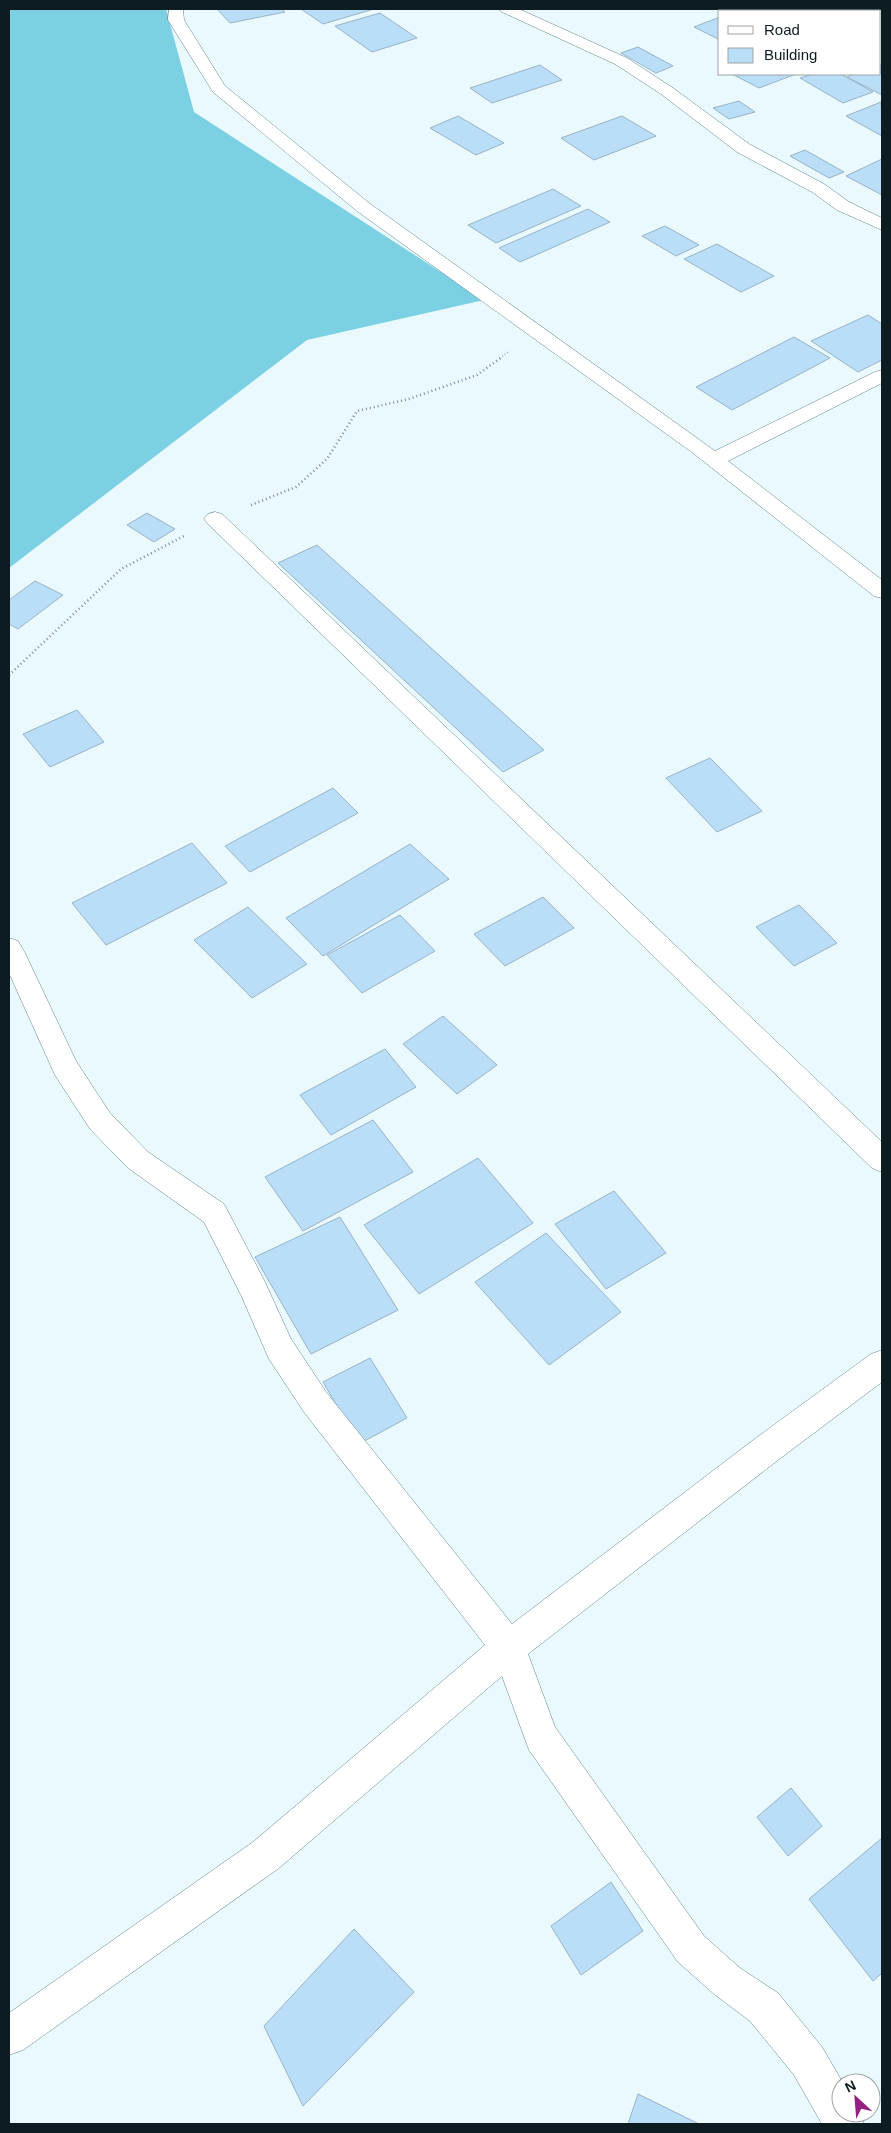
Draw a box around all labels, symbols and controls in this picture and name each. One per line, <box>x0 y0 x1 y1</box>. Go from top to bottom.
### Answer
legend <box>718 10 881 75</box>
text: Road <box>764 21 800 38</box>
text: Building <box>764 46 817 63</box>
north arrow <box>831 2073 881 2123</box>
text: N <box>842 2077 858 2096</box>

